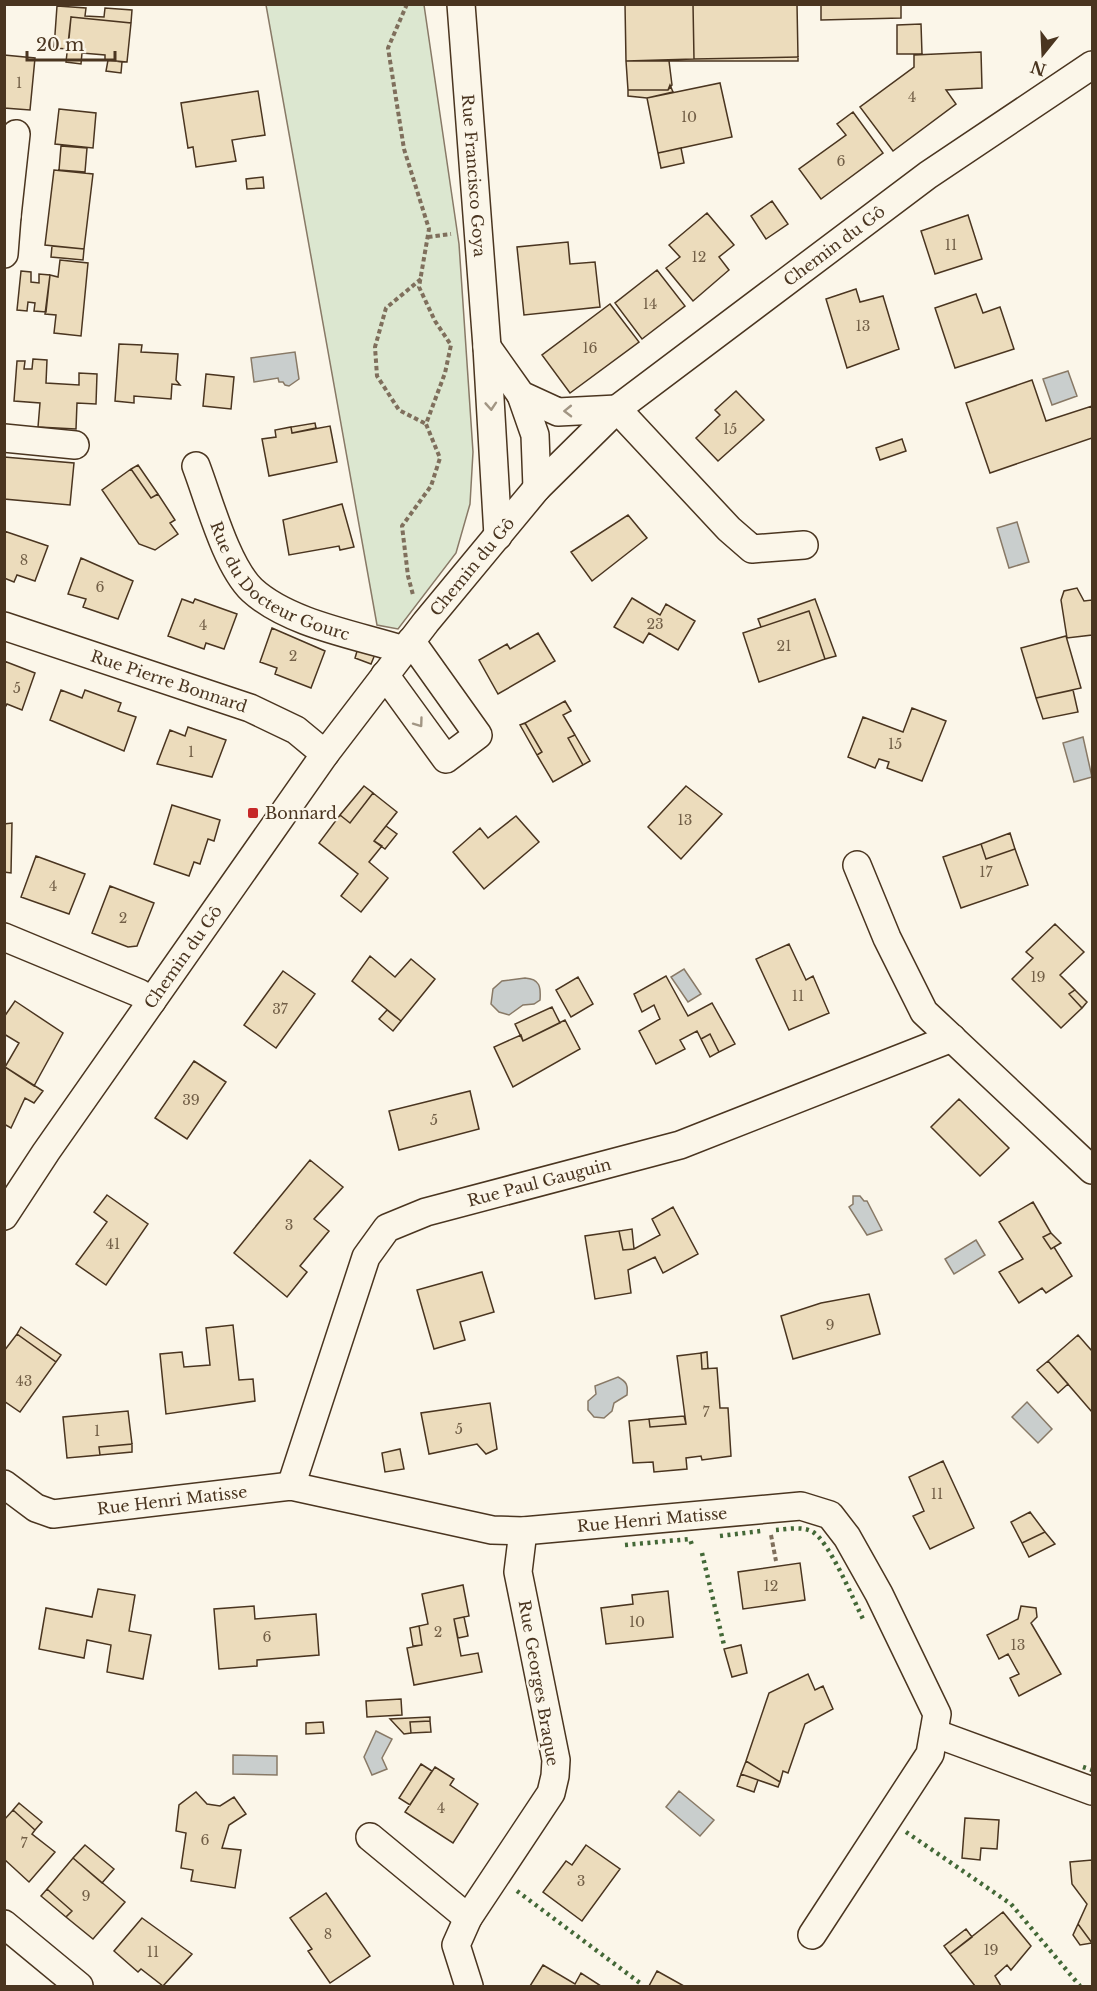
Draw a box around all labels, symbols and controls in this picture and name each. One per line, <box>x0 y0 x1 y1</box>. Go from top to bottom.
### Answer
scale bar <box>27 24 116 62</box>
north arrow <box>1013 24 1073 84</box>
text: 20 m <box>36 34 84 56</box>
text: N <box>1028 56 1049 80</box>
house number: 1 <box>16 74 22 92</box>
house number: 4 <box>908 88 916 106</box>
street label: Rue Francisco Goya <box>458 93 490 258</box>
house number: 10 <box>681 108 697 126</box>
house number: 6 <box>836 152 846 170</box>
street label: Chemin du Gô <box>779 201 889 290</box>
house number: 11 <box>945 236 957 254</box>
house number: 12 <box>692 248 706 266</box>
house number: 14 <box>643 295 657 313</box>
house number: 13 <box>856 317 870 335</box>
house number: 16 <box>582 339 598 357</box>
one-way arrow <box>484 401 497 410</box>
one-way arrow <box>563 405 572 417</box>
house number: 15 <box>723 420 737 438</box>
street label: Chemin du Gô <box>425 513 519 620</box>
street label: Rue du Docteur Gourc <box>206 518 352 644</box>
house number: 8 <box>20 551 28 569</box>
house number: 6 <box>95 578 105 596</box>
house number: 23 <box>646 615 664 633</box>
house number: 4 <box>199 616 207 634</box>
house number: 21 <box>777 637 791 655</box>
street label: Rue Pierre Bonnard <box>88 646 250 716</box>
house number: 2 <box>289 647 297 665</box>
house number: 5 <box>13 679 21 697</box>
one-way arrow <box>412 716 423 727</box>
house number: 15 <box>888 735 902 753</box>
house number: 1 <box>188 743 194 761</box>
place label: Bonnard <box>265 803 337 823</box>
marker: Bonnard <box>246 806 260 820</box>
house number: 13 <box>678 811 692 829</box>
house number: 17 <box>979 863 994 881</box>
house number: 4 <box>49 877 57 895</box>
street label: Chemin du Gô <box>140 901 226 1012</box>
house number: 2 <box>119 909 127 927</box>
house number: 19 <box>1030 968 1046 986</box>
house number: 11 <box>792 987 804 1005</box>
house number: 37 <box>272 1000 289 1018</box>
house number: 39 <box>182 1091 200 1109</box>
house number: 5 <box>430 1111 438 1129</box>
street label: Rue Paul Gauguin <box>465 1154 613 1211</box>
house number: 3 <box>285 1216 293 1234</box>
house number: 41 <box>106 1235 120 1253</box>
house number: 9 <box>825 1316 835 1334</box>
house number: 43 <box>16 1372 32 1390</box>
house number: 7 <box>702 1403 710 1421</box>
house number: 5 <box>455 1420 463 1438</box>
house number: 1 <box>94 1422 100 1440</box>
street label: Rue Henri Matisse <box>96 1481 248 1519</box>
house number: 11 <box>931 1485 943 1503</box>
street label: Rue Henri Matisse <box>576 1503 728 1536</box>
house number: 12 <box>764 1577 778 1595</box>
street label: Rue Georges Braque <box>515 1599 563 1767</box>
house number: 10 <box>629 1613 645 1631</box>
house number: 2 <box>434 1623 442 1641</box>
house number: 6 <box>262 1628 272 1646</box>
house number: 13 <box>1011 1636 1025 1654</box>
house number: 4 <box>437 1799 445 1817</box>
house number: 6 <box>200 1831 210 1849</box>
house number: 7 <box>20 1834 28 1852</box>
house number: 3 <box>577 1872 585 1890</box>
house number: 9 <box>81 1887 91 1905</box>
house number: 8 <box>324 1925 332 1943</box>
house number: 19 <box>983 1941 999 1959</box>
house number: 11 <box>147 1943 159 1961</box>

